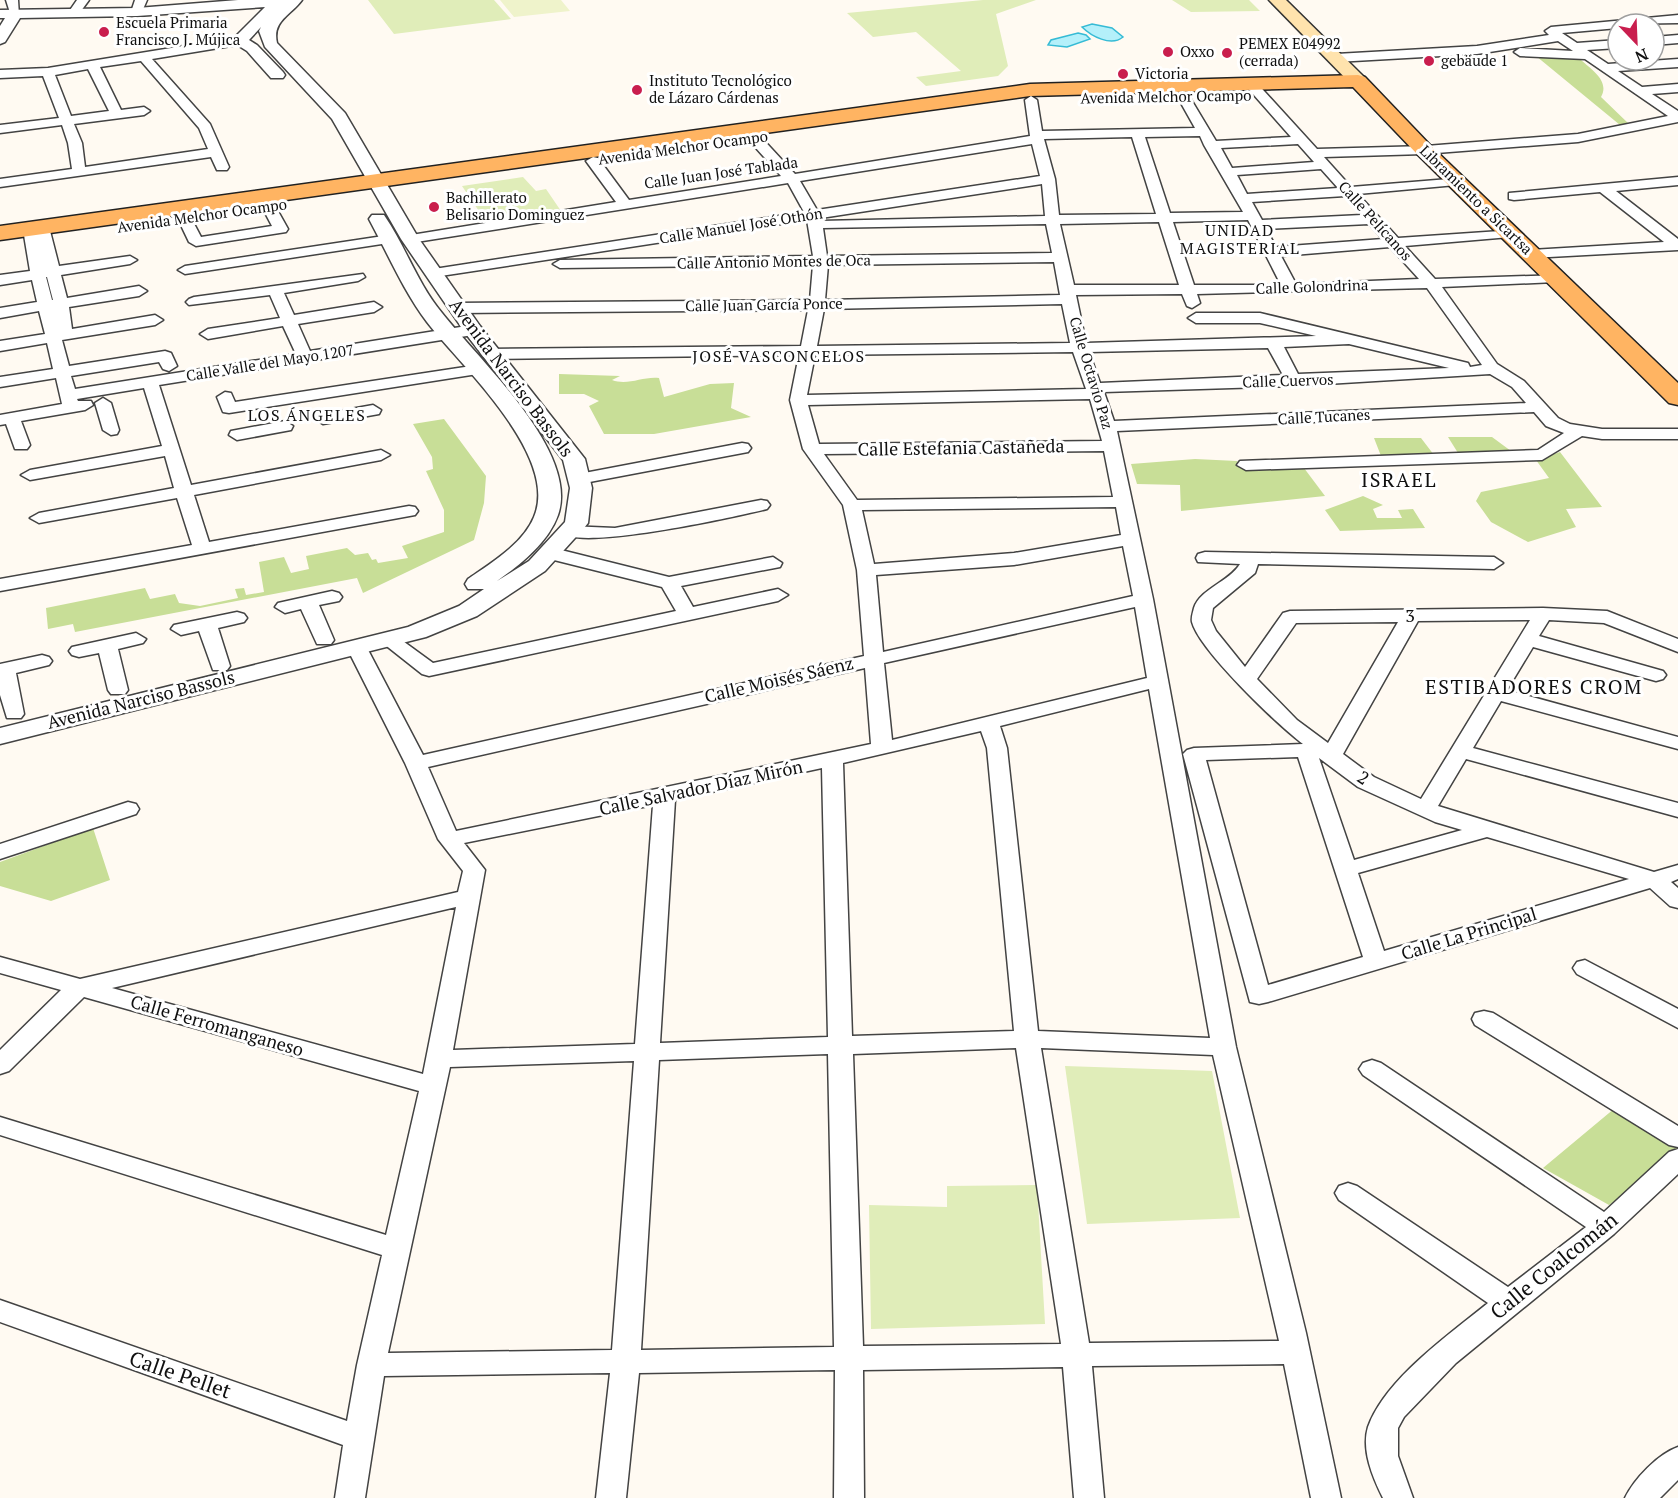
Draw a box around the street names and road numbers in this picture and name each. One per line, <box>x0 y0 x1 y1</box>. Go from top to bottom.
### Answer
street label: Avenida Melchor Ocampo <box>1080 85 1252 107</box>
street label: Avenida Melchor Ocampo <box>597 125 769 169</box>
street label: Libramiento a Sicartsa <box>1416 140 1538 259</box>
street label: Calle Juan José Tablada <box>643 151 799 193</box>
street label: Calle Pelícanos <box>1335 176 1417 264</box>
street label: Avenida Melchor Ocampo <box>116 193 288 237</box>
street label: Calle Manuel José Othón <box>658 202 824 248</box>
street label: Calle Antonio Montes de Oca <box>677 249 872 273</box>
street label: Calle Golondrina <box>1255 274 1369 298</box>
street label: Avenida Narciso Bassols <box>444 293 579 461</box>
street label: Calle Juan García Ponce <box>685 293 843 315</box>
street label: Calle Octavio Paz <box>1065 314 1119 431</box>
street label: Calle Valle del Mayo 1207 <box>184 339 355 385</box>
street label: Calle Cuervos <box>1242 368 1334 392</box>
street label: Calle Tucanes <box>1277 404 1371 428</box>
street label: Calle Estefania Castañeda <box>857 433 1065 461</box>
street label: 3 <box>1405 603 1415 627</box>
street label: Calle Moisés Sáenz <box>702 650 856 708</box>
street label: Avenida Narciso Bassols <box>44 664 237 734</box>
street label: Calle Salvador Díaz Mirón <box>597 754 805 820</box>
street label: 2 <box>1353 765 1374 790</box>
street label: Calle La Principal <box>1398 901 1539 965</box>
street label: Calle Ferromanganeso <box>128 989 307 1061</box>
street label: Calle Coalcomán <box>1484 1205 1623 1325</box>
street label: Calle Pellet <box>126 1344 235 1405</box>

